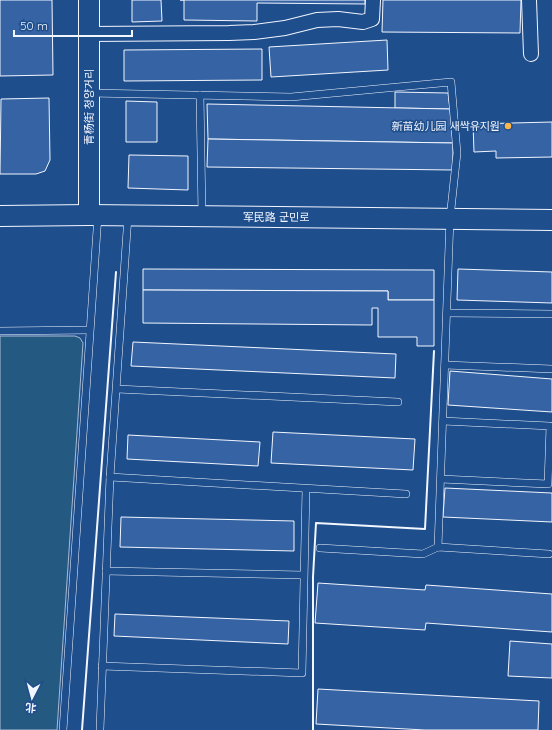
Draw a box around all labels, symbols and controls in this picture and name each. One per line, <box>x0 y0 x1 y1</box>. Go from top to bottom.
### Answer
scale bar <box>14 12 132 38</box>
text: 50 m <box>20 18 48 33</box>
street label: 青杨街 청양거리 <box>82 69 96 145</box>
place label: 新苗幼儿园 새싹유지원 <box>391 119 500 133</box>
marker: 新苗幼儿园 새싹유지원 <box>503 121 513 131</box>
street label: 军民路 군민로 <box>243 210 309 224</box>
north arrow <box>12 678 52 718</box>
text: 北 <box>25 700 37 715</box>

